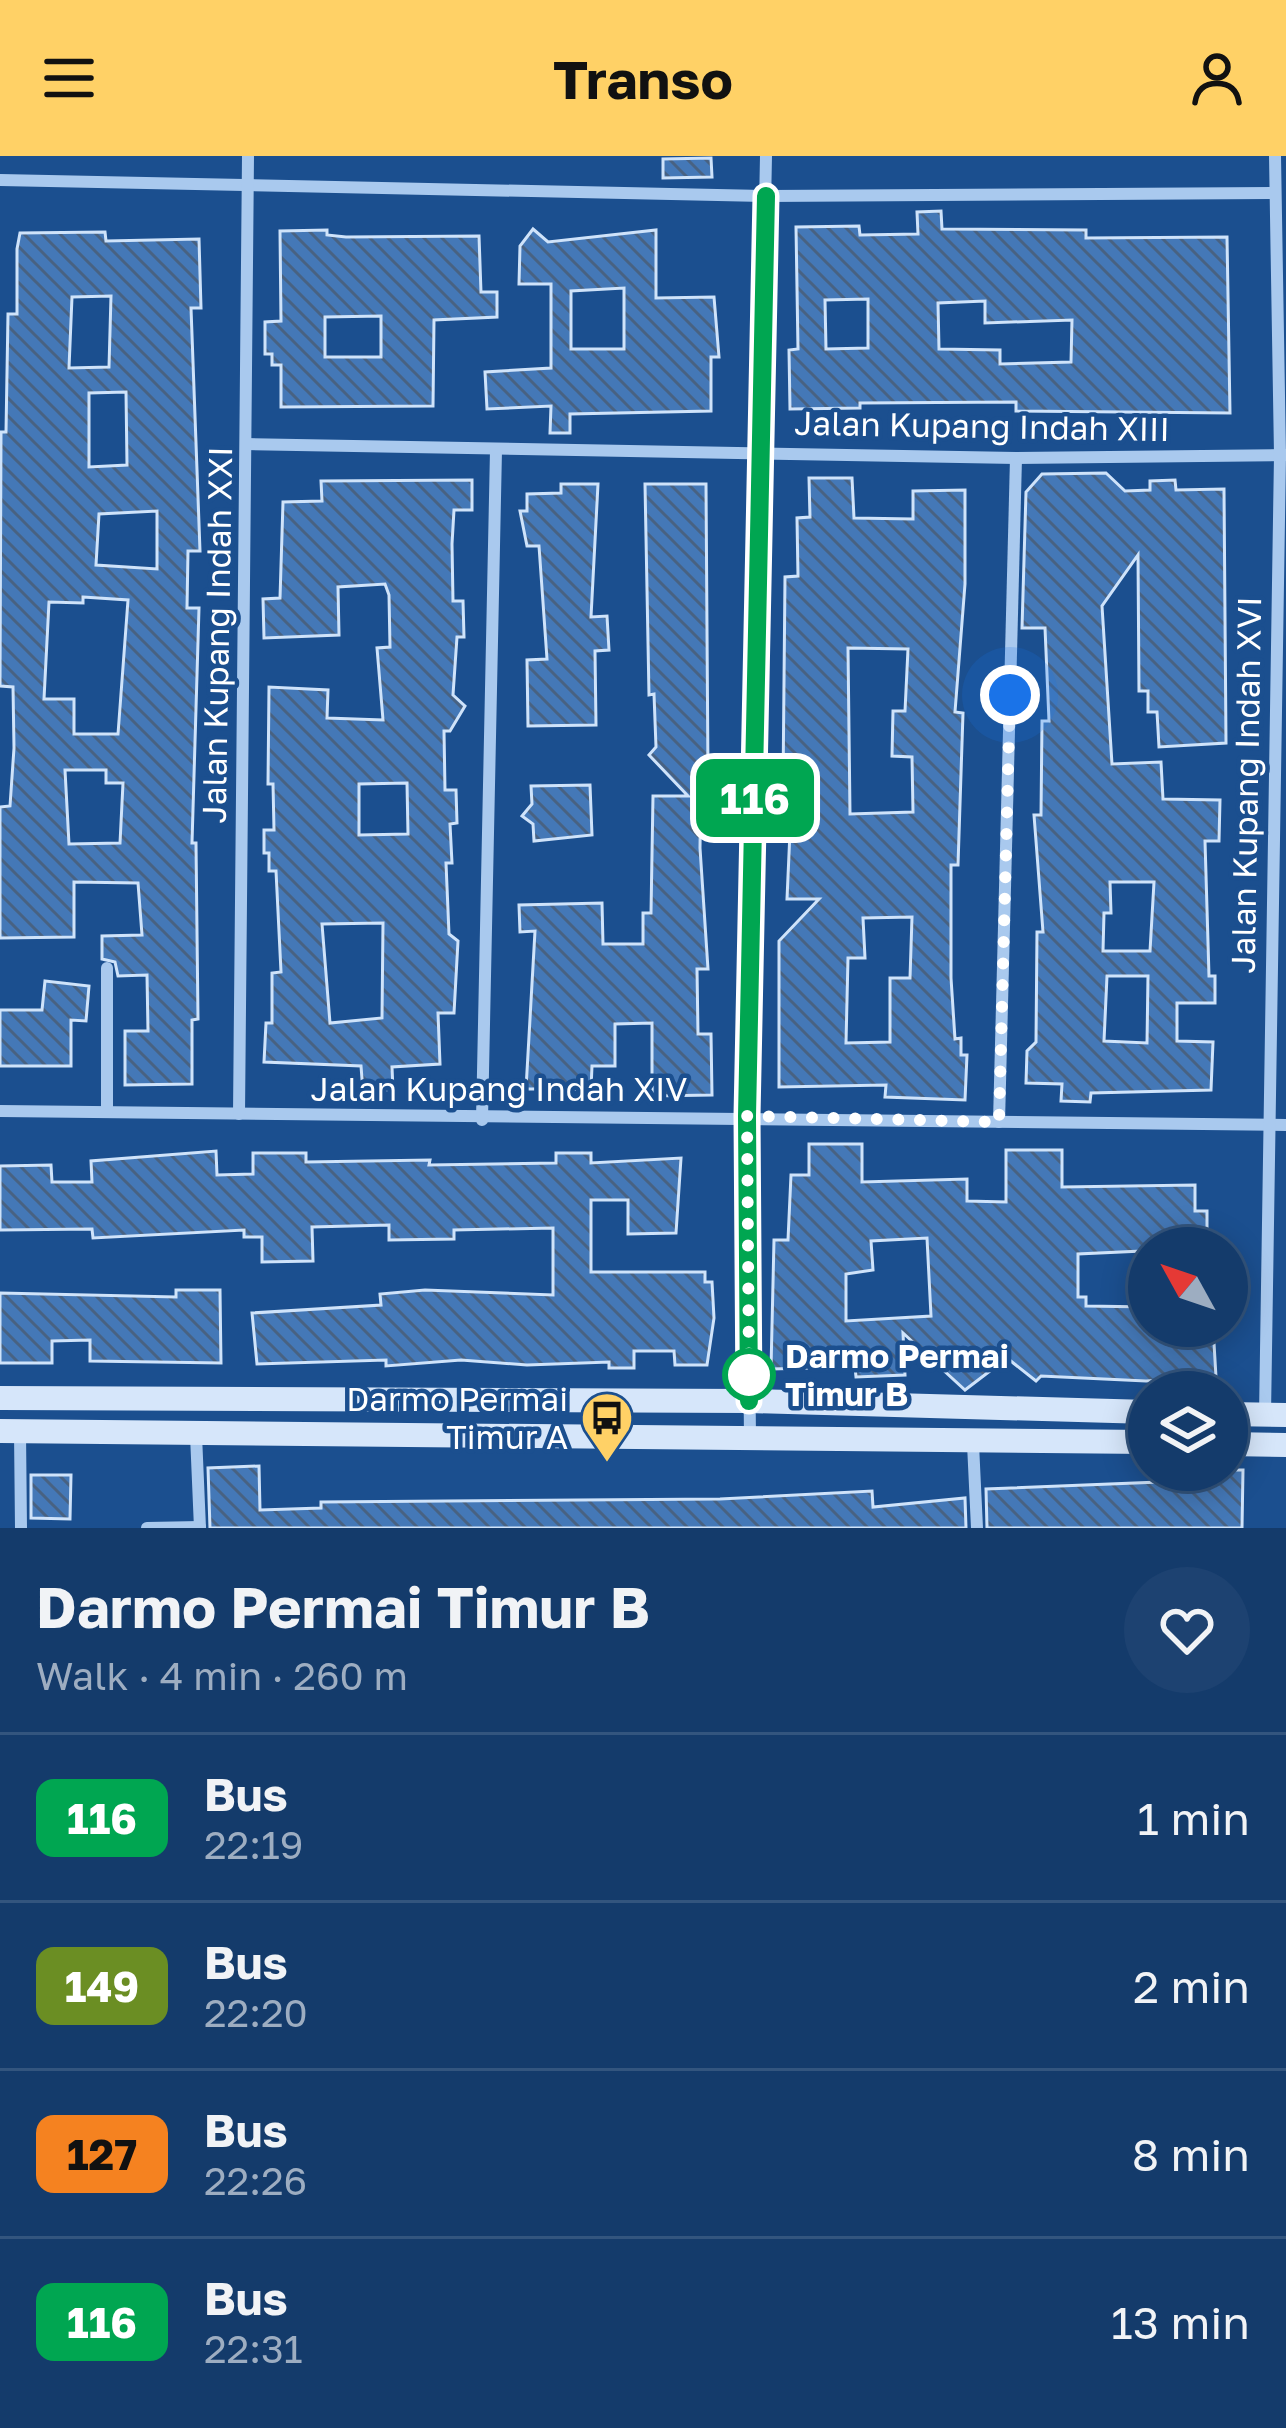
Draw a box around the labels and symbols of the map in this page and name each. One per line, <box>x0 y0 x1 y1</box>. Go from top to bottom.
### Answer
street label: Jalan Kupang Indah XIII <box>794 403 1170 448</box>
street label: Jalan Kupang Indah XXI <box>194 446 239 824</box>
street label: Jalan Kupang Indah XVI <box>1223 596 1268 974</box>
your location <box>980 665 1040 725</box>
line badge: 116 <box>686 759 824 837</box>
street label: Jalan Kupang Indah XIV <box>311 1069 687 1108</box>
north arrow <box>1128 1227 1248 1347</box>
place label: Darmo Permai Timur B <box>785 1336 1009 1413</box>
marker: Darmo Permai Timur B <box>724 1350 774 1400</box>
place label: Darmo Permai Timur A <box>346 1379 568 1456</box>
bus stop icon: Darmo Permai Timur A <box>579 1390 635 1464</box>

